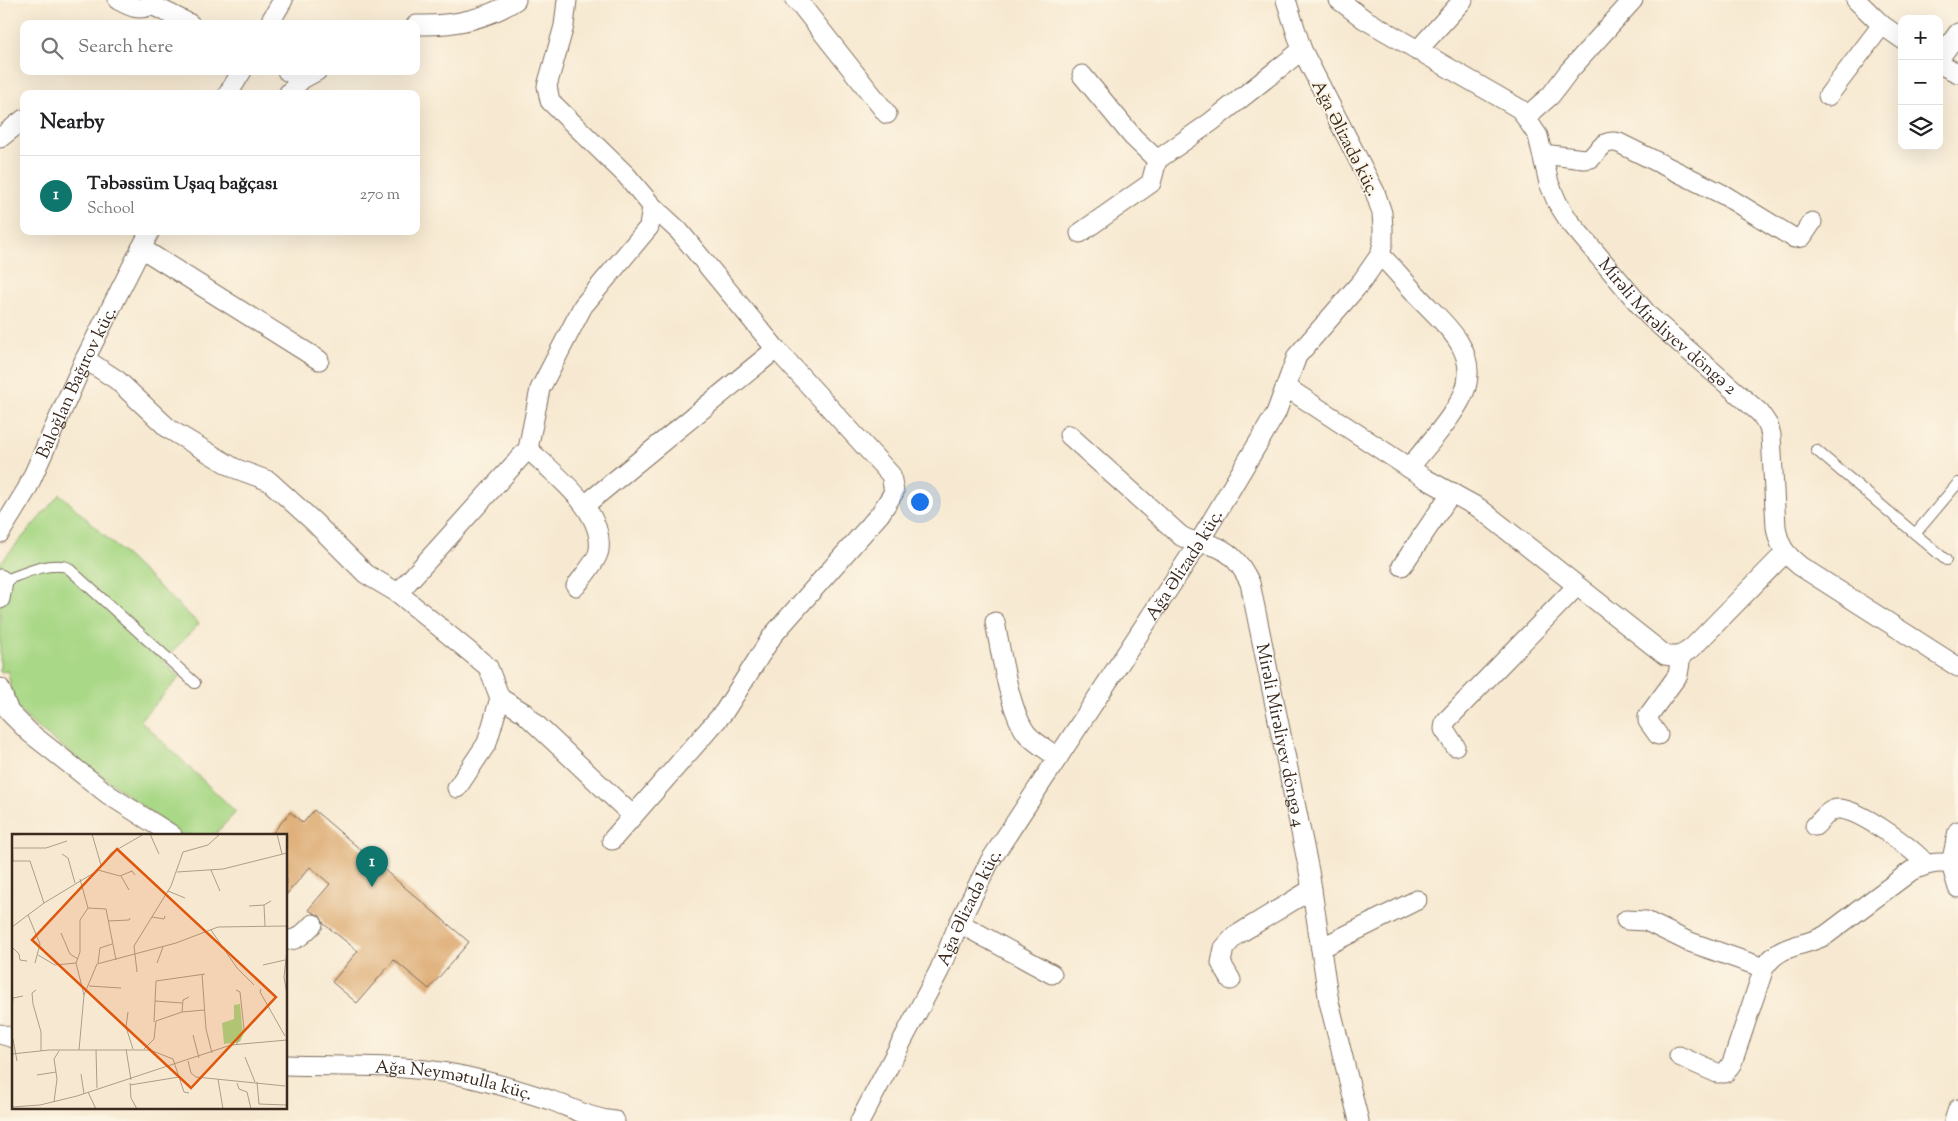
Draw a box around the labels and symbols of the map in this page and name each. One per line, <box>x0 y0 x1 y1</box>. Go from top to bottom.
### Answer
street label: Ağa Əlizadə küç. <box>1304 76 1385 201</box>
street label: Mirəli Mirəliyev döngə 2 <box>1591 253 1742 402</box>
street label: Baloğlan Bağırov küç. <box>31 302 125 464</box>
your location <box>907 489 933 515</box>
street label: Ağa Əlizadə küç. <box>1140 505 1231 626</box>
street label: Mirəli Mirəliyev döngə 4 <box>1248 641 1311 830</box>
inset map <box>12 834 288 1108</box>
street label: Ağa Əlizadə küç. <box>931 844 1010 970</box>
pin: 1 <box>356 846 388 887</box>
street label: Ağa Neymətulla küç. <box>374 1055 535 1109</box>

